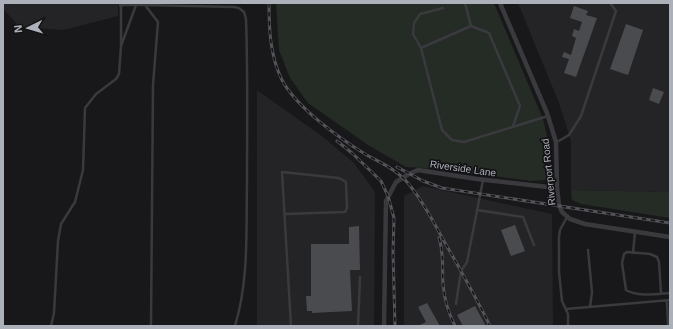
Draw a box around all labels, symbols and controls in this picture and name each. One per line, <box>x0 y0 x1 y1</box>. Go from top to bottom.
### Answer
north arrow <box>8 8 48 48</box>
text: N <box>12 24 24 33</box>
street label: Riverport Road <box>540 138 557 206</box>
street label: Riverside Lane <box>429 158 497 179</box>

